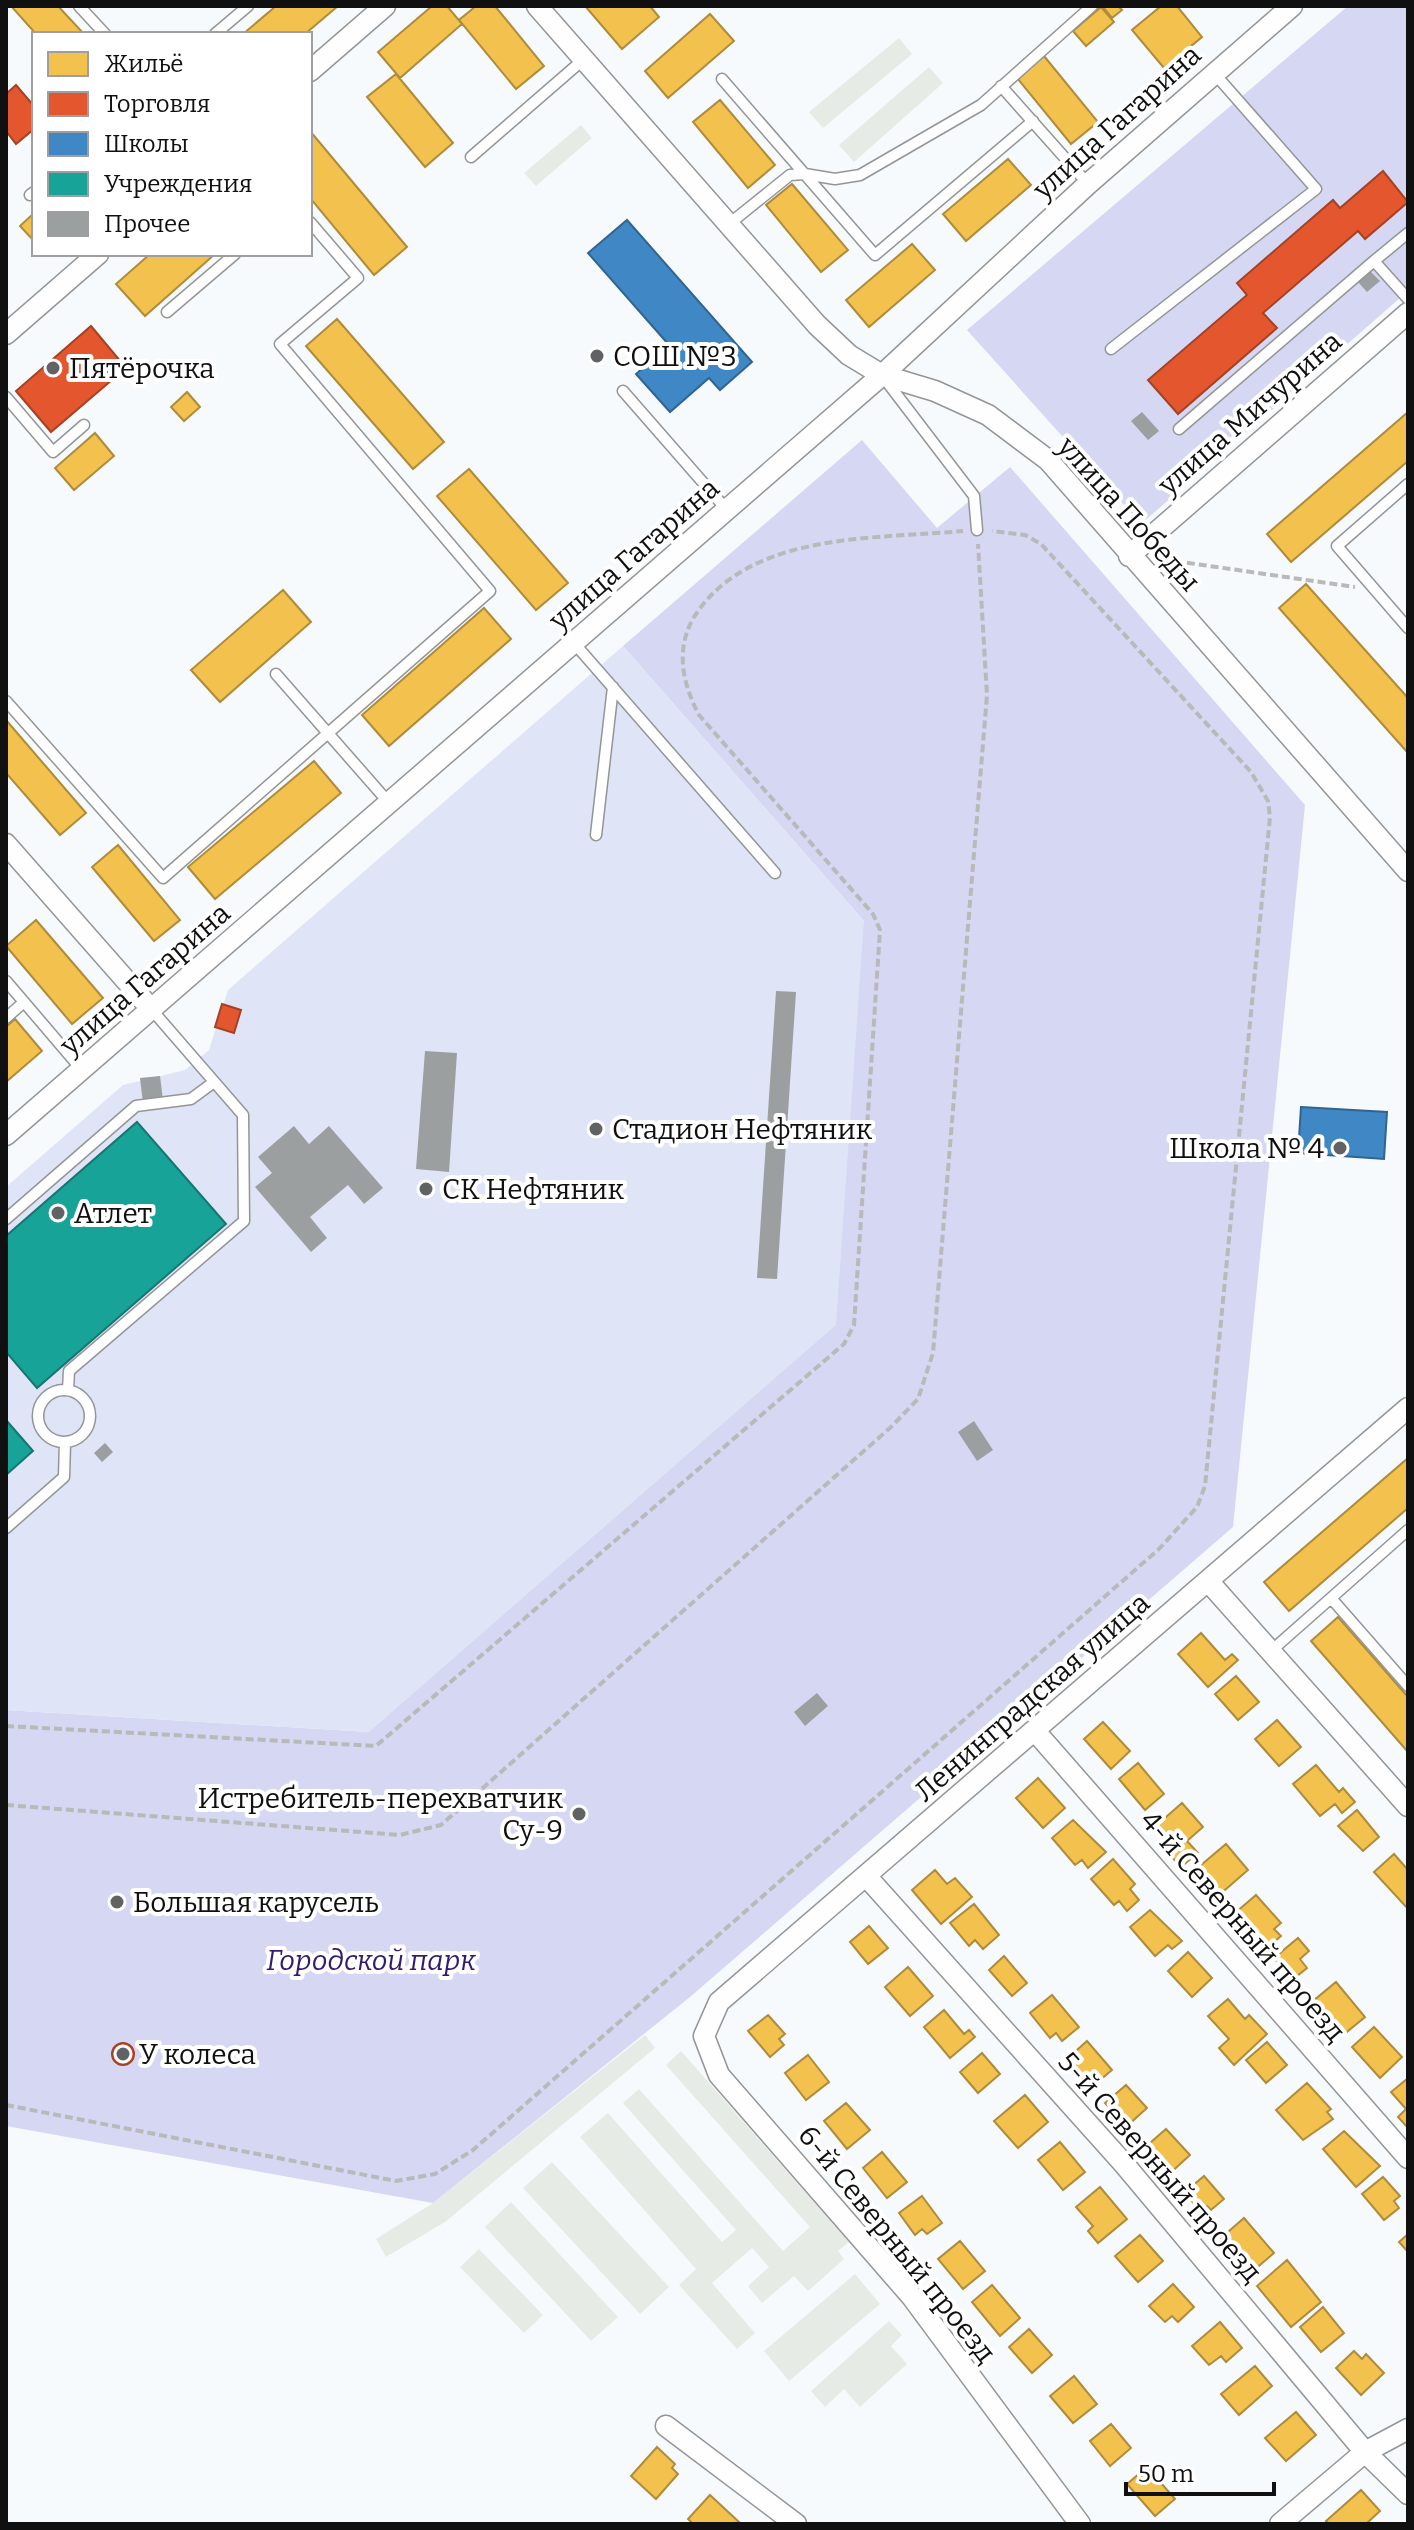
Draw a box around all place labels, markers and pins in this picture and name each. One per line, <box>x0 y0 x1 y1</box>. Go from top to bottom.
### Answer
place label: СОШ №3 <box>613 340 737 373</box>
marker: СОШ №3 <box>588 347 606 365</box>
place label: Пятёрочка <box>69 352 215 385</box>
marker: Пятёрочка <box>44 359 62 377</box>
place label: Стадион Нефтяник <box>612 1113 873 1146</box>
marker: Стадион Нефтяник <box>587 1120 605 1138</box>
place label: Школа № 4 <box>1169 1132 1324 1165</box>
marker: Школа № 4 <box>1331 1139 1349 1157</box>
place label: СК Нефтяник <box>442 1173 625 1206</box>
marker: СК Нефтяник <box>417 1180 435 1198</box>
place label: Атлет <box>74 1197 152 1230</box>
marker: Атлет <box>49 1204 67 1222</box>
place label: Истребитель-перехватчик Су-9 <box>198 1782 564 1847</box>
marker: Истребитель-перехватчик Су-9 <box>570 1805 588 1823</box>
place label: Большая карусель <box>133 1886 378 1919</box>
marker: Большая карусель <box>108 1893 126 1911</box>
place label: У колеса <box>139 2038 256 2071</box>
marker: У колеса <box>114 2045 132 2063</box>

